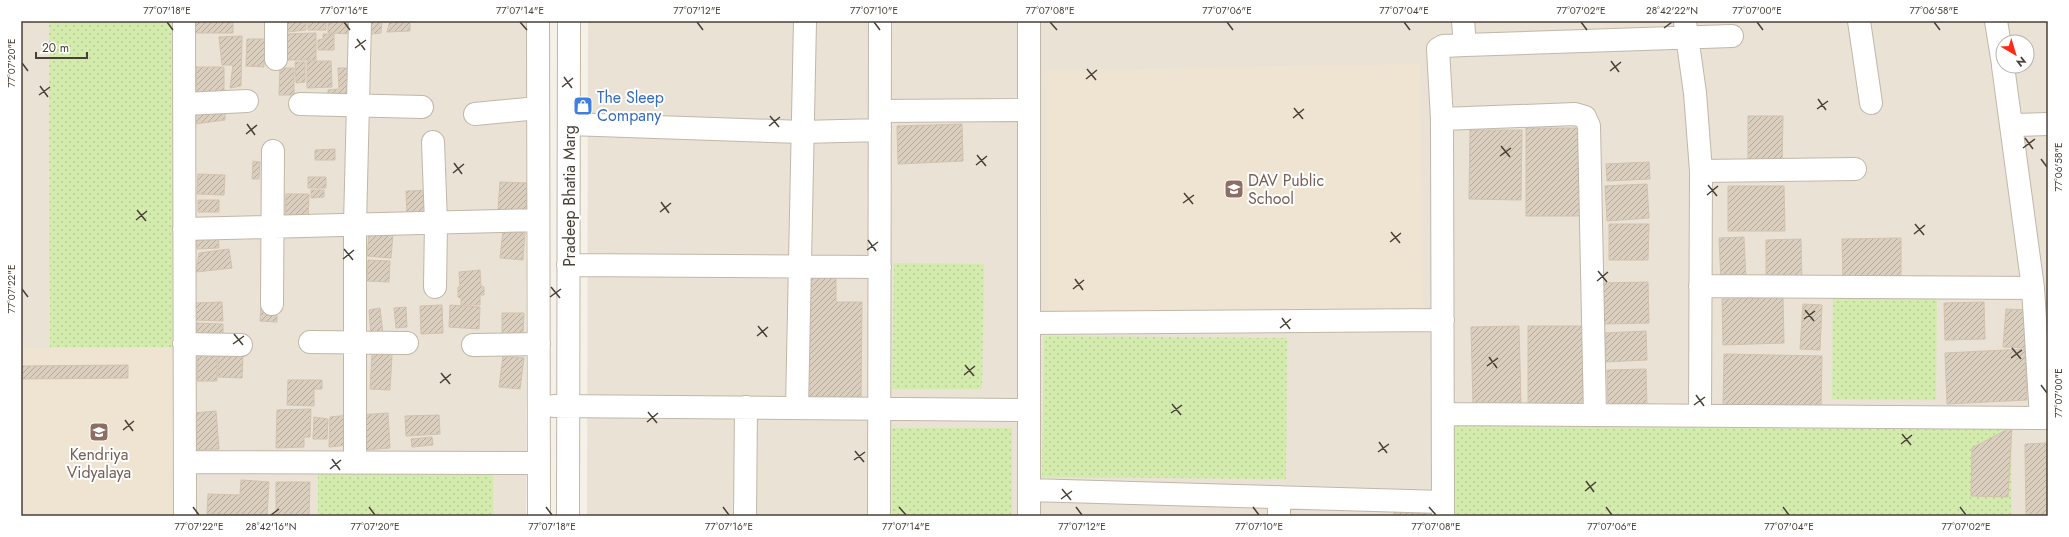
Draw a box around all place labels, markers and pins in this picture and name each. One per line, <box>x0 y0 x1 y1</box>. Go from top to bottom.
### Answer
place label: The Sleep Company <box>597 86 664 127</box>
shop icon: The Sleep Company <box>572 95 594 117</box>
place label: DAV Public School <box>1248 169 1324 210</box>
school or university icon: DAV Public School <box>1223 178 1245 200</box>
school or university icon: Kendriya Vidyalaya <box>88 421 110 443</box>
place label: Kendriya Vidyalaya <box>67 443 131 484</box>

